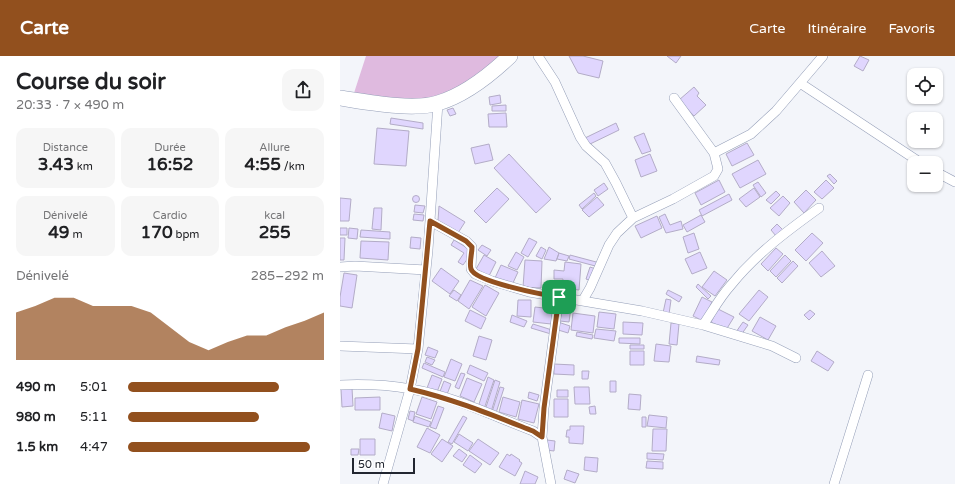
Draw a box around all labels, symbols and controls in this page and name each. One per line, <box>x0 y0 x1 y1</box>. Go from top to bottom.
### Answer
text: Carte <box>20 17 69 39</box>
text: Carte <box>749 20 785 37</box>
text: Itinéraire <box>807 20 866 37</box>
text: Favoris <box>888 20 935 37</box>
map controls <box>907 68 943 192</box>
button: locate <box>907 68 943 104</box>
text: Course du soir <box>16 69 166 95</box>
button: share <box>282 69 324 111</box>
text: 20:33 · 7 × 490 m <box>16 97 124 113</box>
button: + <box>907 112 943 148</box>
text: Distance <box>43 141 88 154</box>
text: Durée <box>154 141 186 154</box>
text: Allure <box>259 141 290 154</box>
text: 3.43 <box>38 154 74 175</box>
text: 16:52 <box>146 154 194 175</box>
text: 4:55 <box>245 154 281 175</box>
button: − <box>907 156 943 192</box>
text: km <box>74 160 93 173</box>
text: /km <box>281 160 305 173</box>
text: Dénivelé <box>43 209 88 222</box>
text: Cardio <box>153 209 187 222</box>
text: kcal <box>264 209 285 222</box>
text: 49 <box>48 222 70 243</box>
text: 170 <box>141 222 173 243</box>
text: 255 <box>259 222 291 243</box>
text: m <box>70 228 82 241</box>
text: bpm <box>173 228 199 241</box>
text: Dénivelé <box>16 268 69 284</box>
text: 285–292 m <box>251 268 324 284</box>
pin <box>542 280 576 314</box>
icon: arrive <box>548 286 570 308</box>
text: 490 m <box>16 379 56 395</box>
text: 5:01 <box>80 379 108 395</box>
text: 980 m <box>16 409 56 425</box>
text: 5:11 <box>80 409 108 425</box>
text: 1.5 km <box>16 439 58 455</box>
text: 4:47 <box>80 439 108 455</box>
scale bar <box>352 456 415 475</box>
text: 50 m <box>358 458 385 471</box>

